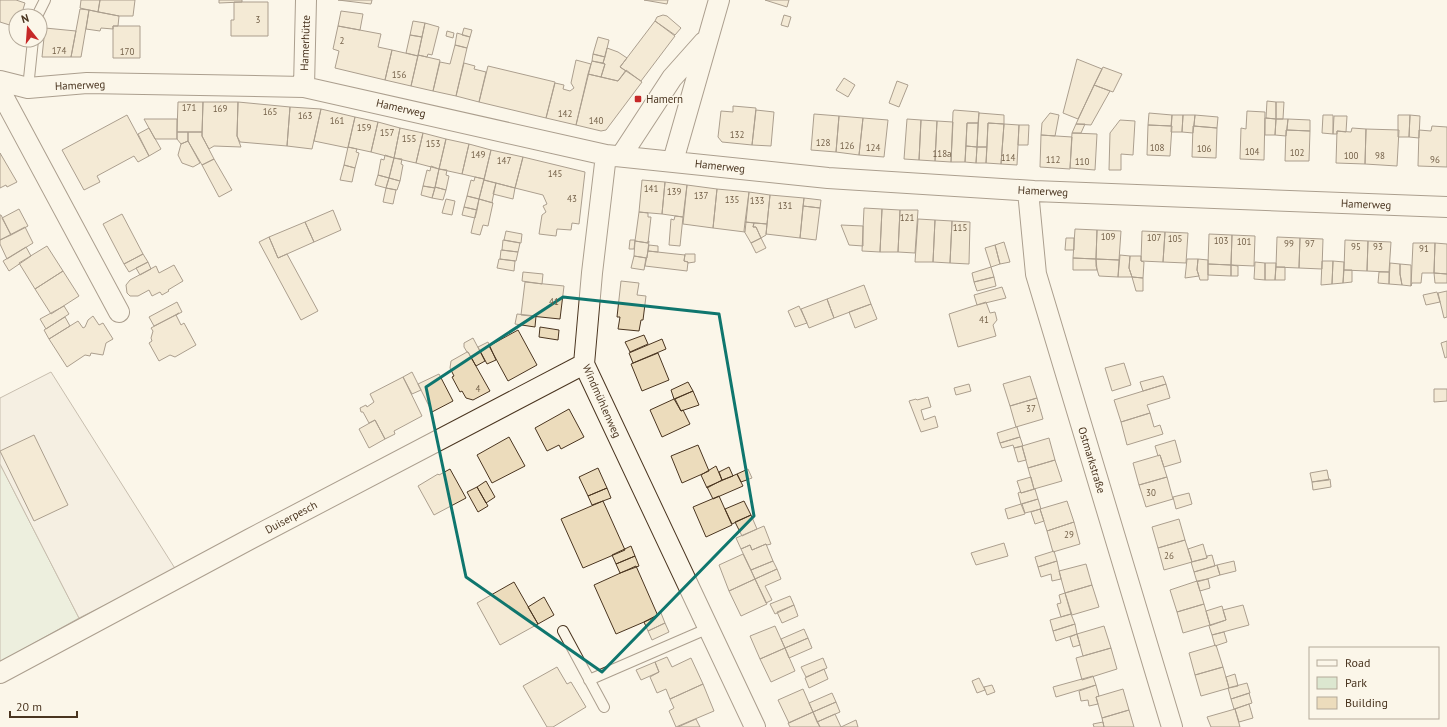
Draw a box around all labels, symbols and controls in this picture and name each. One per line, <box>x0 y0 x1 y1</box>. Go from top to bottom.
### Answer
north arrow <box>8 8 48 48</box>
text: N <box>20 11 31 26</box>
house number: 3 <box>256 14 261 25</box>
street label: Hamerhütte <box>297 14 313 71</box>
house number: 2 <box>340 35 345 46</box>
house number: 174 <box>52 45 66 56</box>
house number: 170 <box>120 46 134 57</box>
house number: 156 <box>392 69 406 80</box>
street label: Hamerweg <box>55 77 106 93</box>
place label: Hamern <box>646 92 683 106</box>
marker: Hamern <box>633 94 643 104</box>
street label: Hamerweg <box>375 96 427 121</box>
house number: 171 <box>182 102 196 113</box>
house number: 169 <box>213 103 227 114</box>
house number: 165 <box>263 106 277 117</box>
house number: 142 <box>558 108 572 119</box>
house number: 163 <box>298 110 312 121</box>
house number: 161 <box>330 115 344 126</box>
house number: 140 <box>589 115 603 126</box>
house number: 159 <box>357 122 371 133</box>
house number: 157 <box>380 127 394 138</box>
house number: 132 <box>730 129 744 140</box>
house number: 155 <box>402 133 416 144</box>
house number: 128 <box>816 137 830 148</box>
house number: 153 <box>426 138 440 149</box>
house number: 126 <box>840 140 854 151</box>
house number: 124 <box>866 142 880 153</box>
house number: 108 <box>1150 142 1164 153</box>
house number: 106 <box>1197 143 1211 154</box>
house number: 104 <box>1245 146 1259 157</box>
house number: 102 <box>1290 147 1304 158</box>
house number: 118a <box>932 148 952 159</box>
house number: 149 <box>471 149 485 160</box>
house number: 100 <box>1344 150 1358 161</box>
house number: 98 <box>1375 150 1385 161</box>
house number: 114 <box>1001 152 1015 163</box>
house number: 112 <box>1046 154 1060 165</box>
house number: 96 <box>1430 154 1440 165</box>
house number: 147 <box>497 155 511 166</box>
street label: Hamerweg <box>694 156 746 176</box>
house number: 110 <box>1075 156 1089 167</box>
house number: 145 <box>548 168 562 179</box>
house number: 141 <box>644 183 658 194</box>
street label: Hamerweg <box>1017 183 1069 199</box>
house number: 139 <box>667 186 681 197</box>
house number: 137 <box>694 190 708 201</box>
house number: 43 <box>567 193 577 204</box>
house number: 135 <box>725 194 739 205</box>
house number: 133 <box>750 195 764 206</box>
street label: Hamerweg <box>1341 196 1392 212</box>
house number: 131 <box>778 200 792 211</box>
house number: 121 <box>900 212 914 223</box>
house number: 115 <box>953 222 967 233</box>
house number: 109 <box>1101 231 1115 242</box>
house number: 107 <box>1147 232 1161 243</box>
house number: 105 <box>1168 233 1182 244</box>
house number: 103 <box>1214 235 1228 246</box>
house number: 101 <box>1237 236 1251 247</box>
house number: 99 <box>1284 238 1294 249</box>
house number: 97 <box>1305 238 1315 249</box>
house number: 95 <box>1351 241 1361 252</box>
house number: 93 <box>1373 241 1383 252</box>
house number: 91 <box>1419 243 1429 254</box>
house number: 41 <box>549 296 559 307</box>
house number: 41 <box>979 314 989 325</box>
street label: Windmühlenweg <box>580 362 625 440</box>
house number: 4 <box>476 383 481 394</box>
house number: 37 <box>1026 403 1036 414</box>
street label: Ostmarkstraße <box>1075 425 1109 495</box>
house number: 30 <box>1146 487 1156 498</box>
street label: Duiserpesch <box>262 497 320 537</box>
house number: 29 <box>1064 529 1074 540</box>
house number: 26 <box>1164 550 1174 561</box>
legend <box>1309 647 1439 719</box>
text: Road <box>1345 655 1370 670</box>
text: Park <box>1345 675 1367 690</box>
scale bar <box>10 693 77 719</box>
text: Building <box>1345 695 1388 710</box>
text: 20 m <box>16 699 42 714</box>

